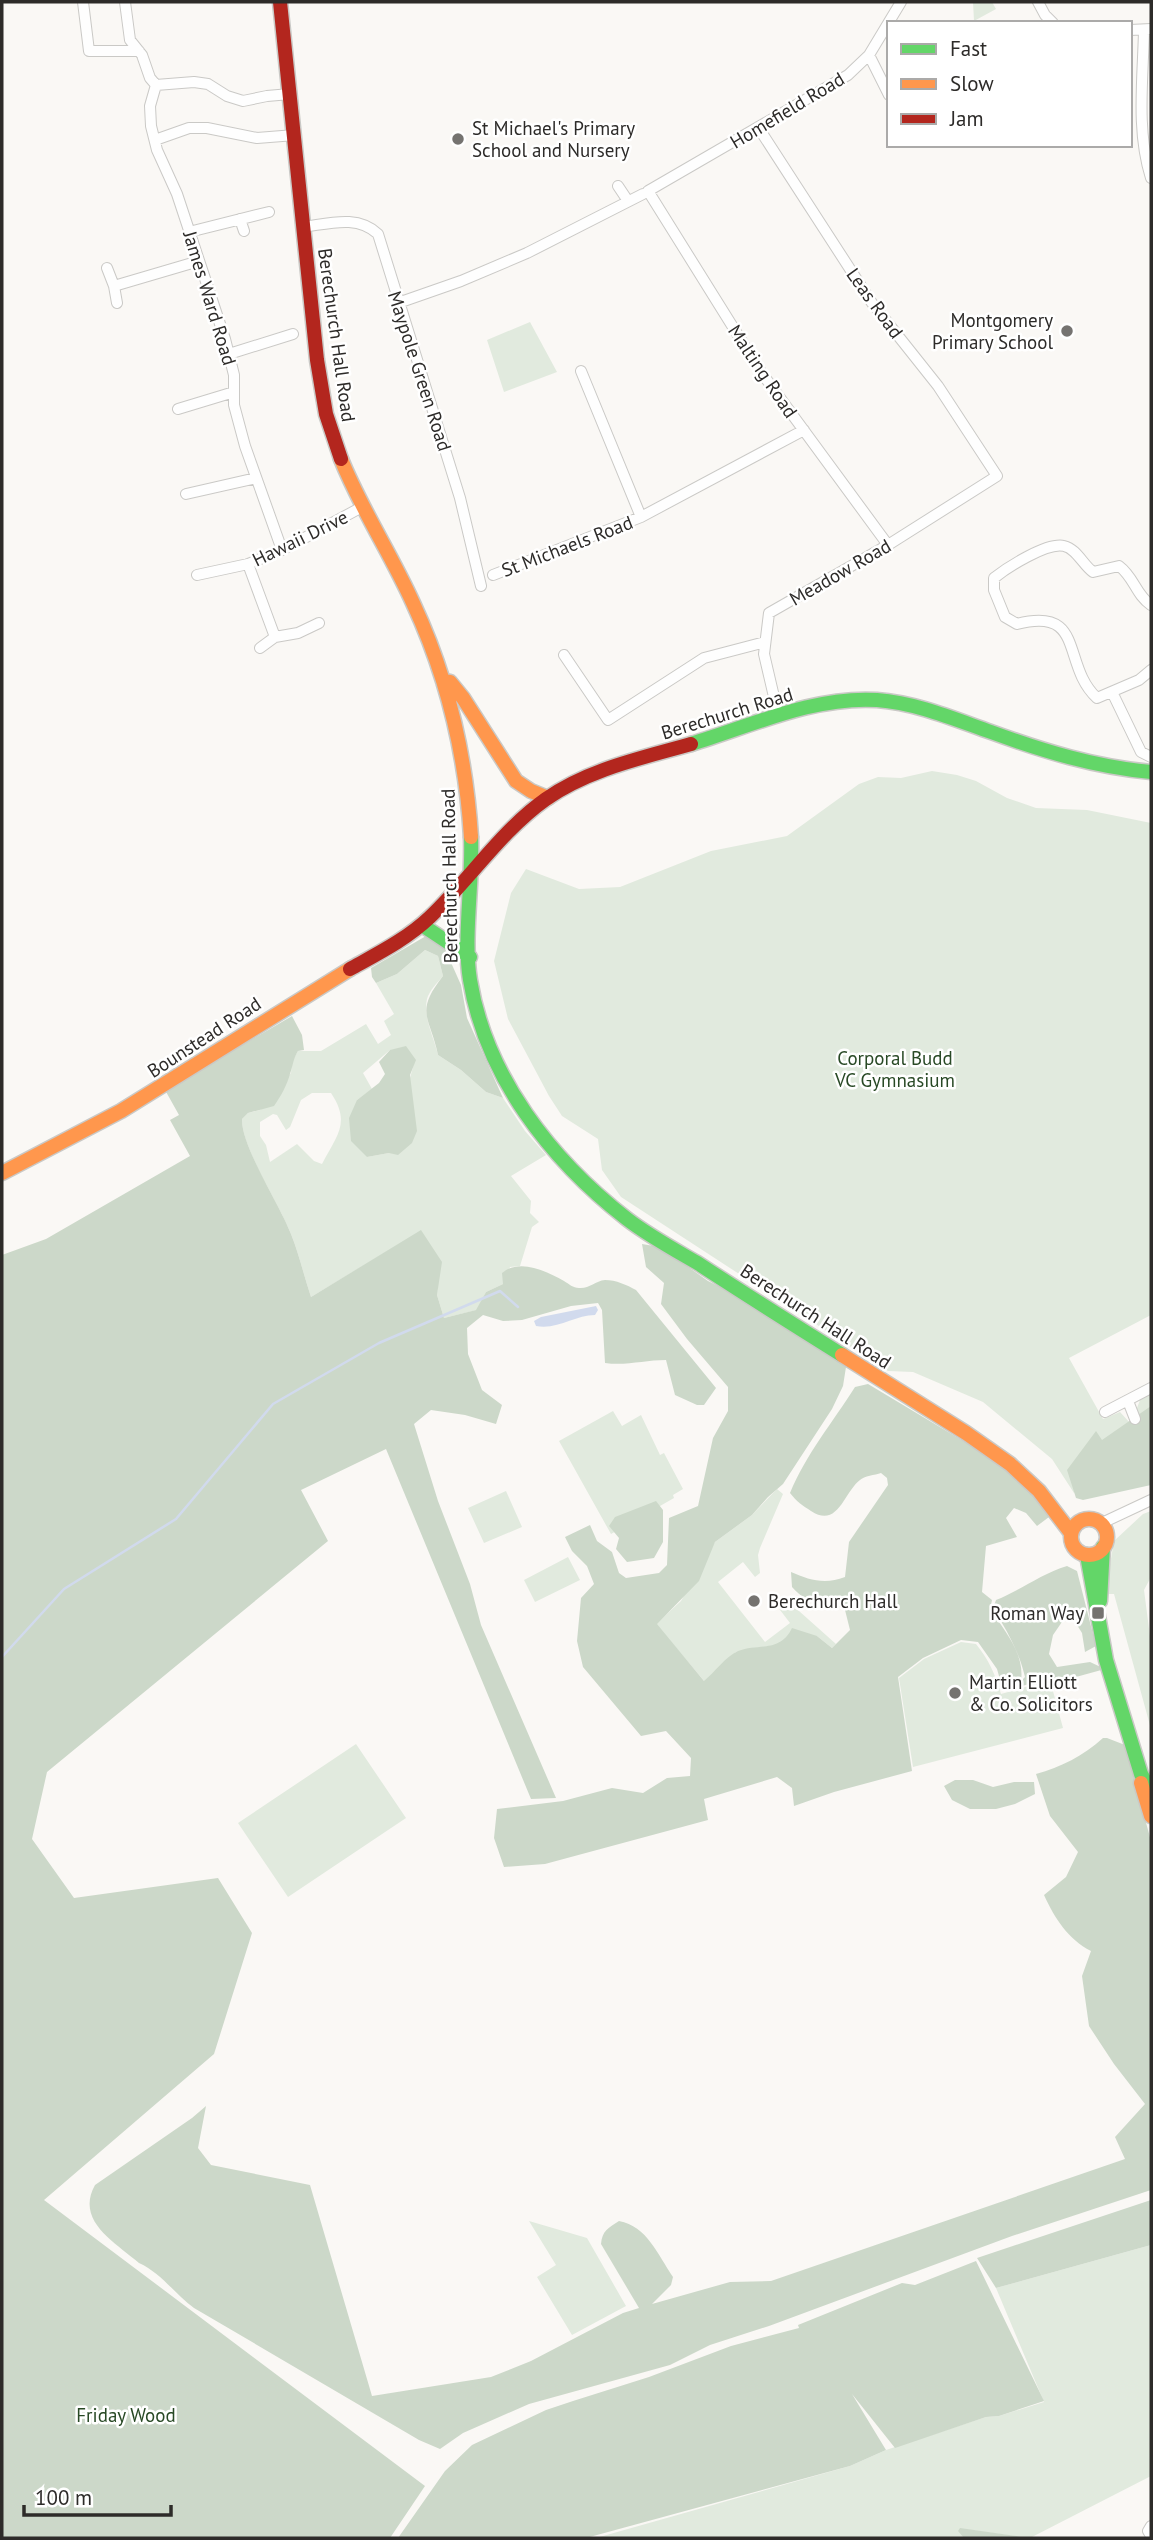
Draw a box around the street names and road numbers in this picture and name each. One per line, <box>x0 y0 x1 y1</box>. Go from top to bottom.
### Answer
street label: Homefield Road <box>726 66 848 154</box>
street label: James Ward Road <box>178 227 242 368</box>
street label: Berechurch Hall Road <box>313 247 361 423</box>
street label: Leas Road <box>841 263 909 343</box>
street label: Maypole Green Road <box>383 288 457 454</box>
street label: Malting Road <box>723 320 803 422</box>
street label: Hawaii Drive <box>248 505 352 571</box>
street label: St Michaels Road <box>498 510 636 582</box>
street label: Meadow Road <box>785 533 895 611</box>
street label: Berechurch Road <box>658 682 796 744</box>
street label: Berechurch Hall Road <box>435 788 463 964</box>
street label: Bounstead Road <box>143 991 265 1083</box>
street label: Berechurch Hall Road <box>736 1258 896 1374</box>

